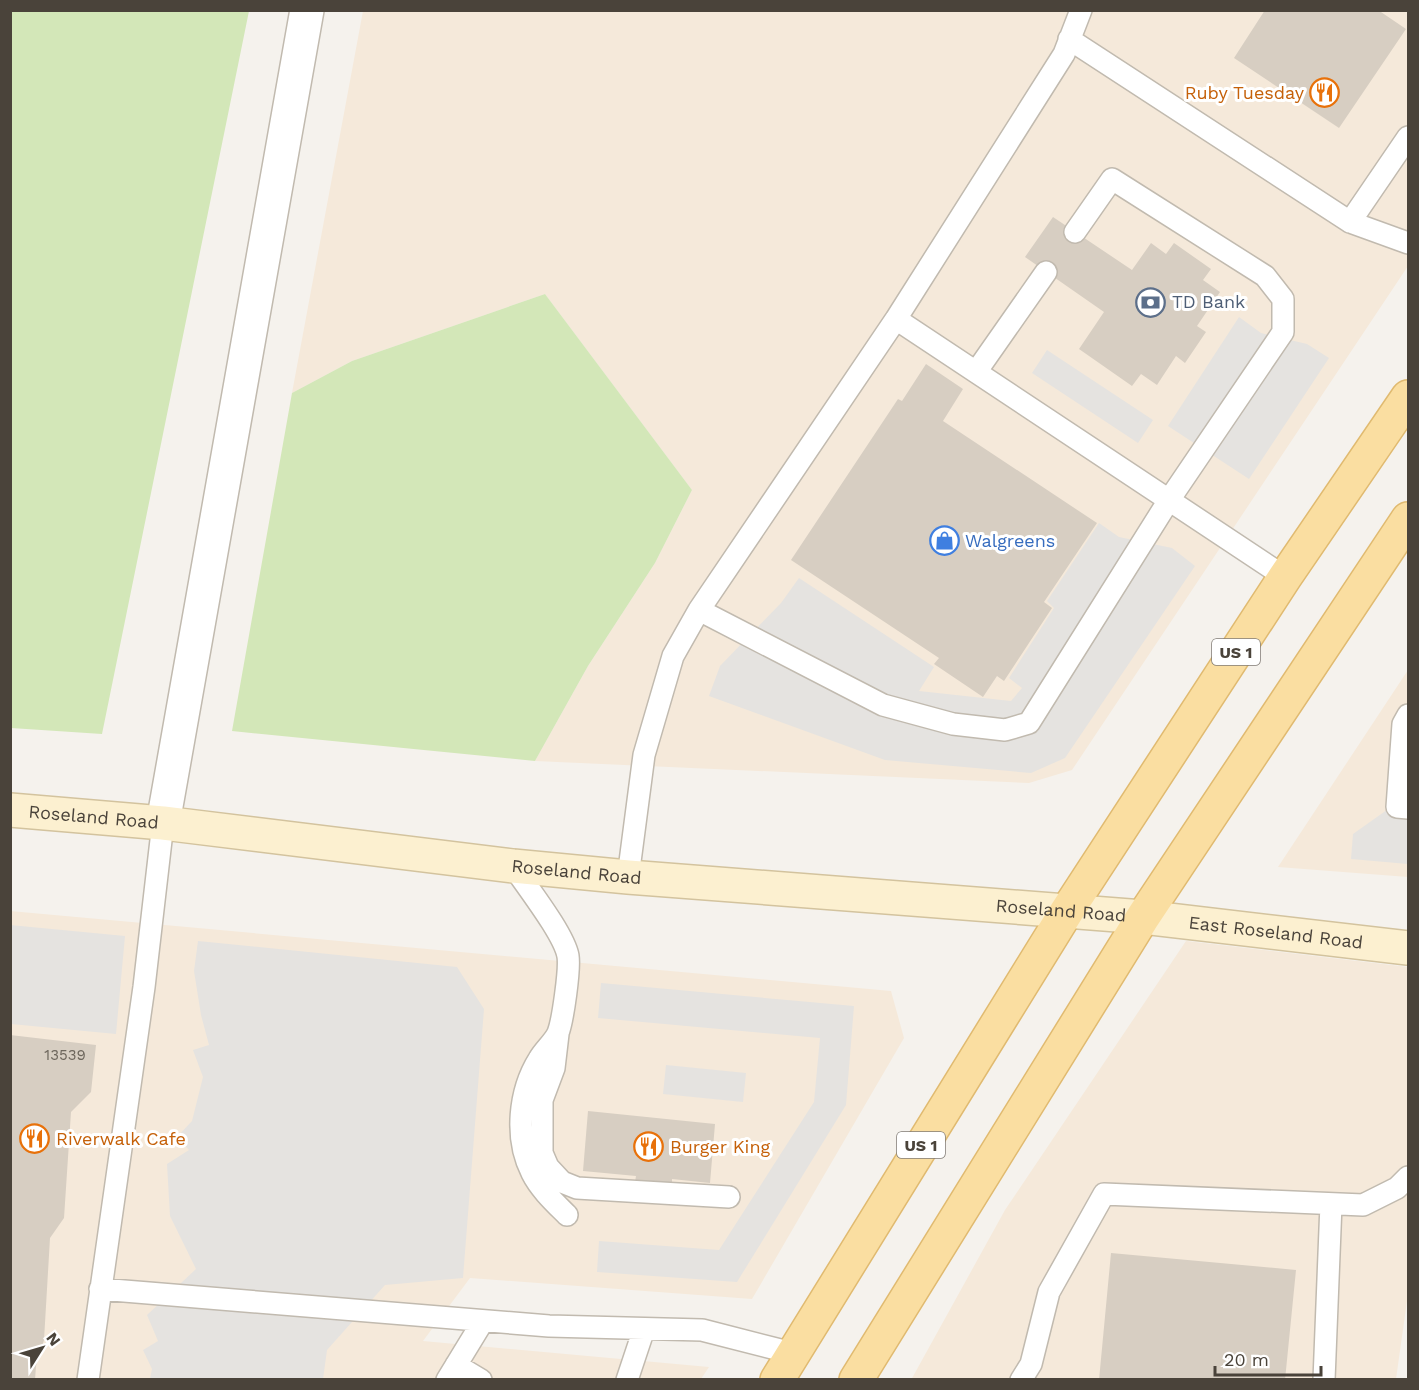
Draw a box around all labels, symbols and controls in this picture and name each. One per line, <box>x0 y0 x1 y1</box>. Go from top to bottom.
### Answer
restaurant icon: Ruby Tuesday <box>1309 77 1341 109</box>
place label: Ruby Tuesday <box>1185 82 1305 103</box>
bank icon: TD Bank <box>1135 286 1167 318</box>
place label: TD Bank <box>1172 291 1245 312</box>
shop icon: Walgreens <box>928 525 960 557</box>
place label: Walgreens <box>965 530 1055 551</box>
road number: US 1 <box>1212 639 1260 665</box>
street label: Roseland Road <box>28 801 160 833</box>
street label: Roseland Road <box>511 855 642 888</box>
street label: Roseland Road <box>995 895 1127 926</box>
street label: East Roseland Road <box>1187 911 1364 953</box>
house number: 13539 <box>44 1046 86 1064</box>
restaurant icon: Riverwalk Cafe <box>19 1123 51 1155</box>
place label: Riverwalk Cafe <box>56 1128 186 1149</box>
restaurant icon: Burger King <box>633 1131 665 1163</box>
road number: US 1 <box>897 1132 945 1158</box>
place label: Burger King <box>670 1136 771 1157</box>
north arrow <box>12 1318 72 1378</box>
text: N <box>42 1329 65 1350</box>
scale bar <box>1215 1339 1322 1377</box>
text: 20 m <box>1224 1349 1269 1370</box>

